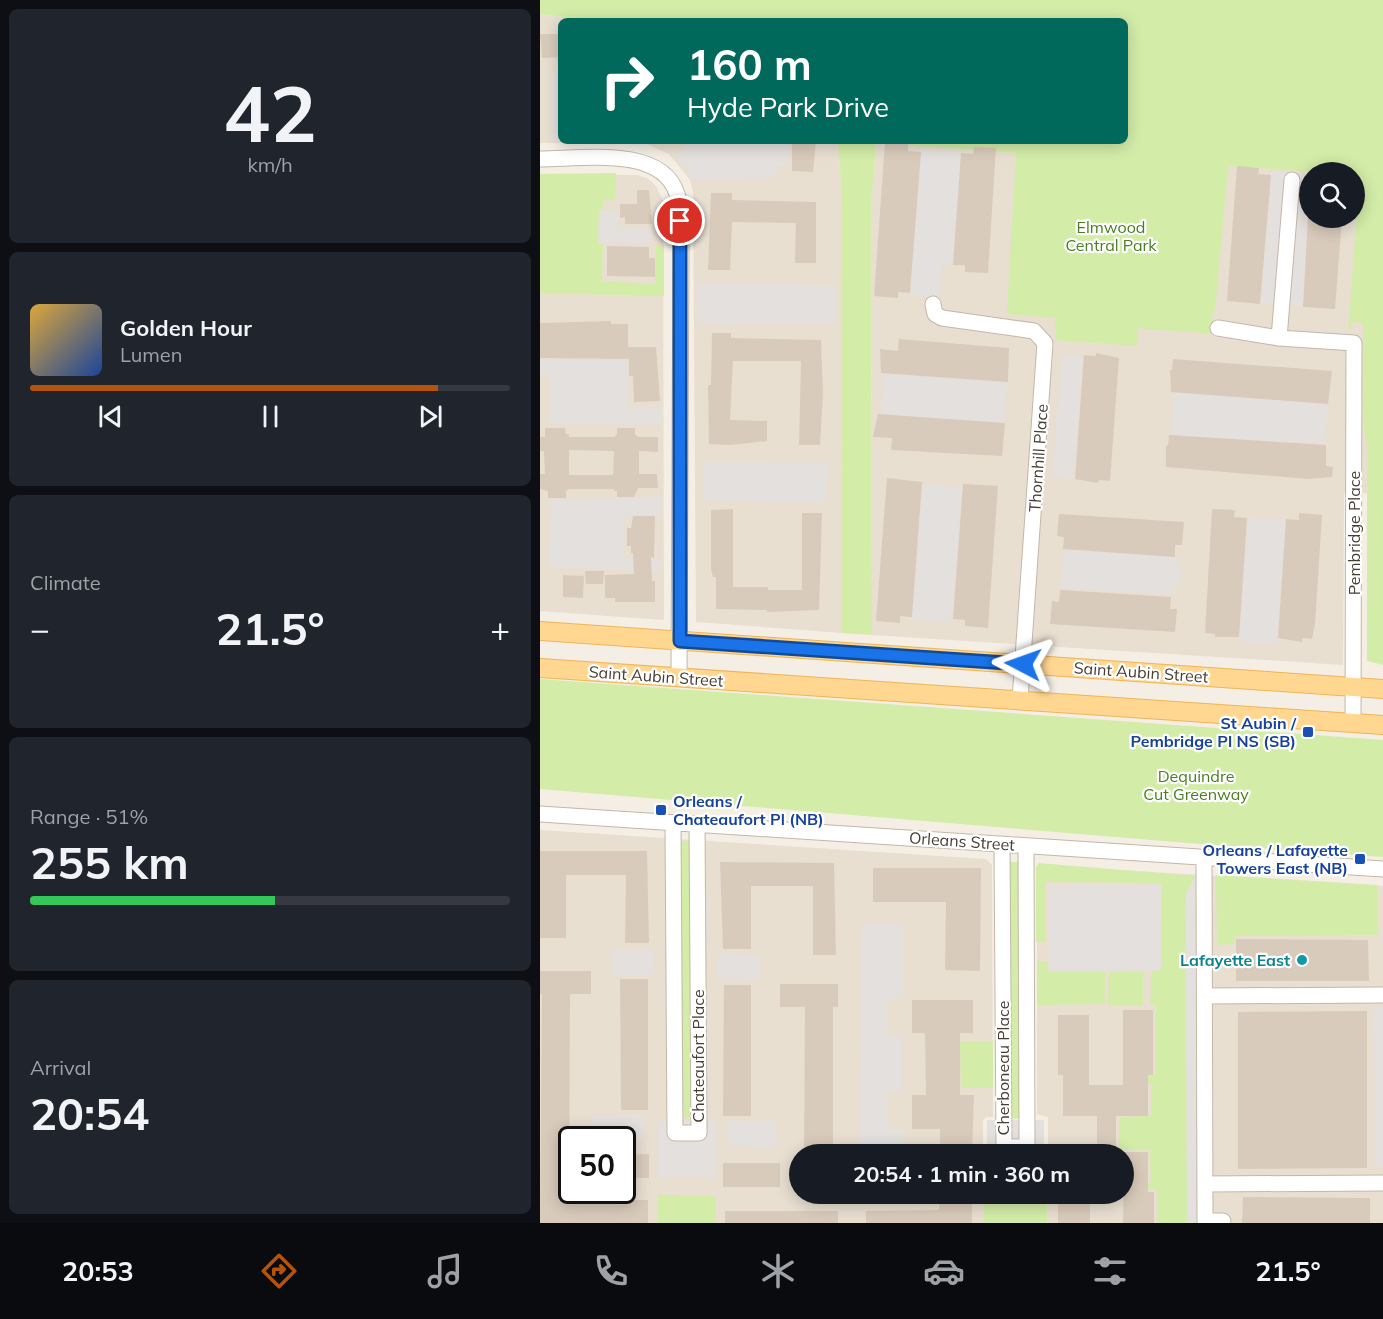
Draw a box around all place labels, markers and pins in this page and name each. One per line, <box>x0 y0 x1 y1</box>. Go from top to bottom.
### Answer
pin <box>654 195 705 246</box>
place label: St Aubin / Pembridge Pl NS (SB) <box>1130 713 1297 751</box>
marker: St Aubin / Pembridge Pl NS (SB) <box>1301 725 1315 739</box>
place label: Orleans / Chateaufort Pl (NB) <box>673 791 824 829</box>
marker: Orleans / Chateaufort Pl (NB) <box>654 803 668 817</box>
place label: Orleans / Lafayette Towers East (NB) <box>1203 840 1348 878</box>
marker: Orleans / Lafayette Towers East (NB) <box>1353 852 1367 866</box>
place label: Lafayette East <box>1180 950 1290 970</box>
marker: Lafayette East <box>1295 953 1309 967</box>

